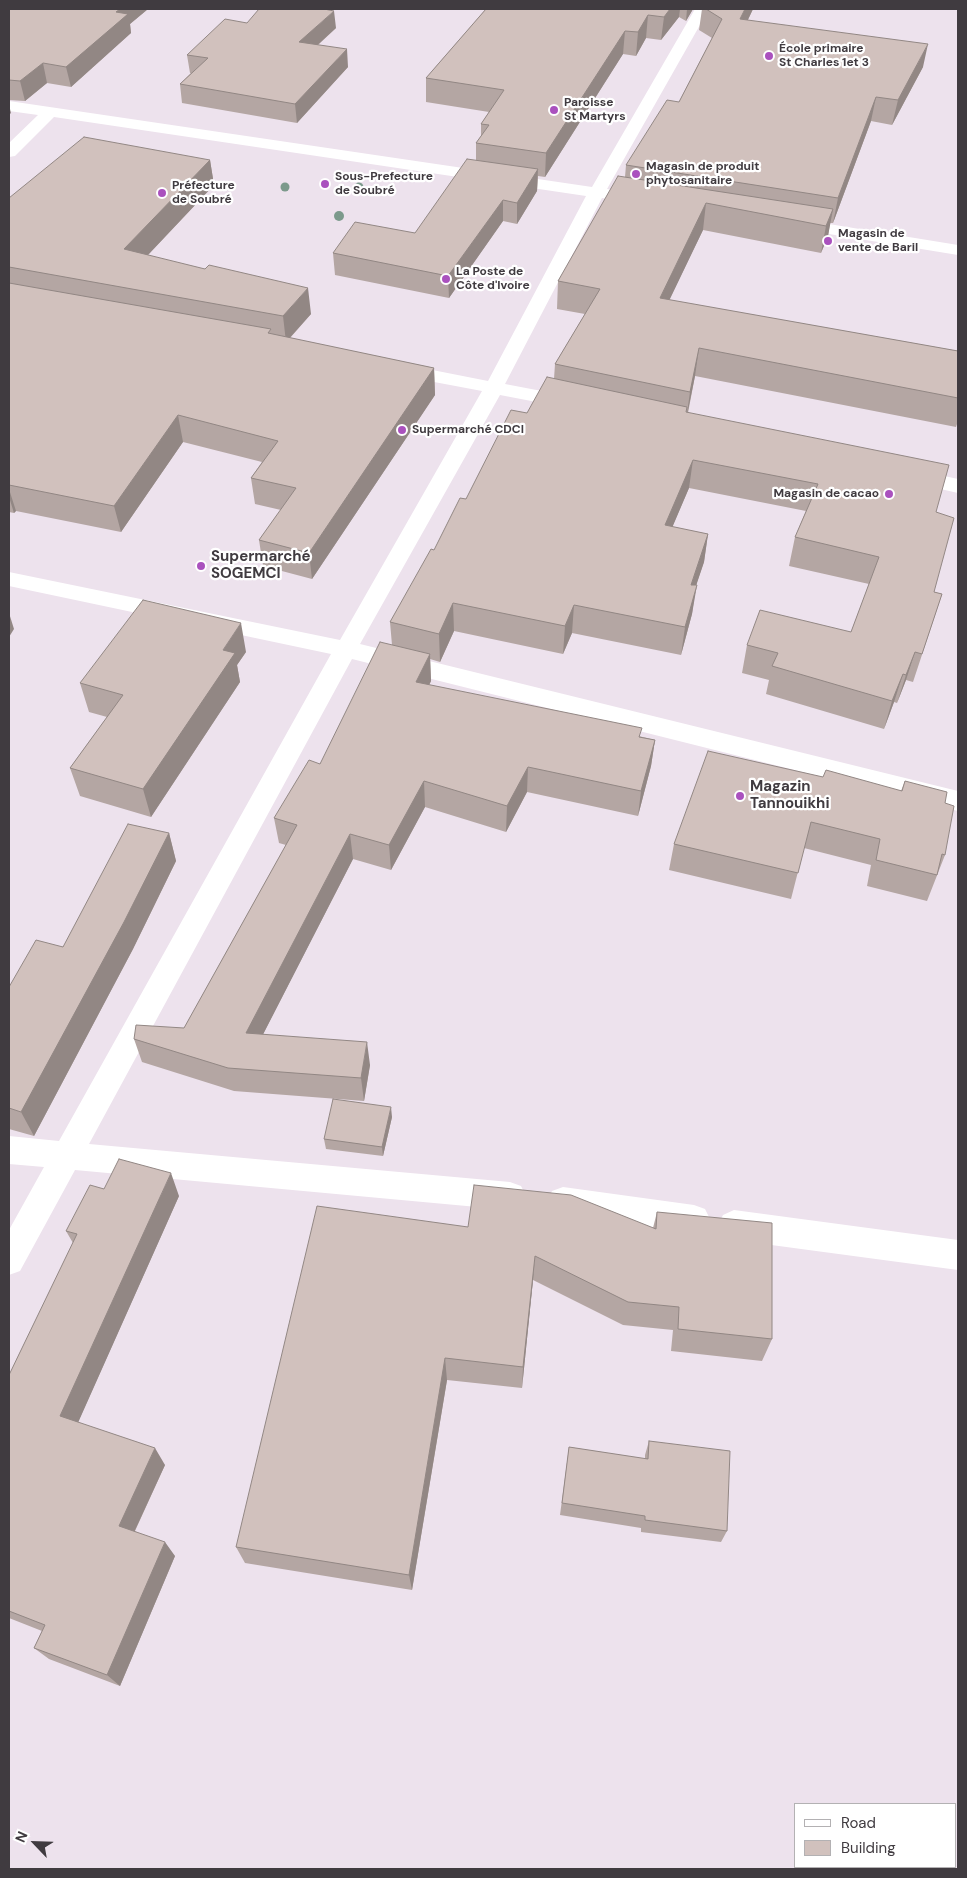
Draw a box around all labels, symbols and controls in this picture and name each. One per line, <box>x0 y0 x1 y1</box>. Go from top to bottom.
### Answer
place label: École primaire St Charles 1et 3 <box>779 42 869 70</box>
marker: École primaire St Charles 1et 3 <box>763 50 775 62</box>
place label: Paroisse St Martyrs <box>564 96 626 124</box>
marker: Paroisse St Martyrs <box>548 104 560 116</box>
place label: Magasin de produit phytosanitaire <box>646 160 759 188</box>
marker: Magasin de produit phytosanitaire <box>630 168 642 180</box>
place label: Sous-Prefecture de Soubré <box>335 170 433 198</box>
marker: Sous-Prefecture de Soubré <box>319 178 331 190</box>
place label: Préfecture de Soubré <box>172 179 235 207</box>
marker: Préfecture de Soubré <box>156 187 168 199</box>
place label: Magasin de vente de Baril <box>838 227 918 255</box>
marker: Magasin de vente de Baril <box>822 235 834 247</box>
place label: La Poste de Côte d'Ivoire <box>456 265 530 293</box>
marker: La Poste de Côte d'Ivoire <box>440 273 452 285</box>
place label: Supermarché CDCI <box>412 423 524 437</box>
marker: Supermarché CDCI <box>396 424 408 436</box>
place label: Magasin de cacao <box>773 487 879 501</box>
marker: Magasin de cacao <box>883 488 895 500</box>
place label: Supermarché SOGEMCI <box>211 548 311 583</box>
marker: Supermarché SOGEMCI <box>195 560 207 572</box>
place label: Magazin Tannouikhi <box>750 778 830 813</box>
marker: Magazin Tannouikhi <box>734 790 746 802</box>
legend <box>794 1803 957 1868</box>
text: Road <box>841 1813 876 1833</box>
north arrow <box>10 1818 60 1868</box>
text: N <box>11 1829 32 1845</box>
text: Building <box>841 1838 896 1858</box>

